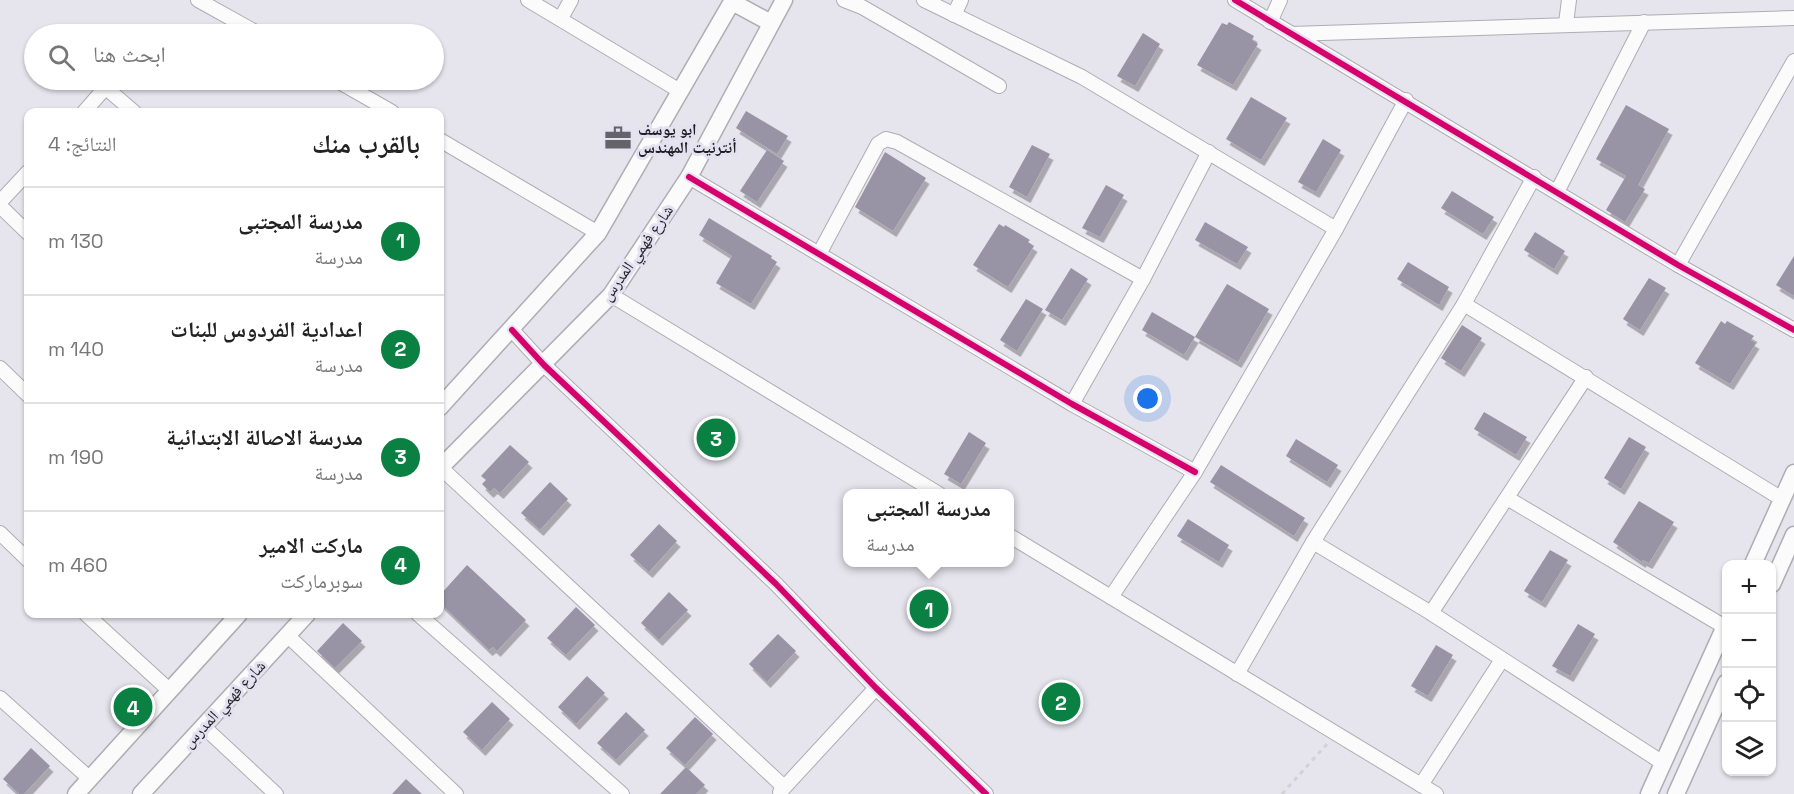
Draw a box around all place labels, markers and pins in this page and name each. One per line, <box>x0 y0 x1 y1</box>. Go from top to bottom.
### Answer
place label: ابو يوسف أنترنيت المهندس <box>638 119 737 158</box>
office icon: ابو يوسف أنترنيت المهندس <box>603 123 633 153</box>
pin: 3 <box>696 416 736 460</box>
pin: 1 <box>910 586 948 632</box>
pin: 2 <box>1042 680 1080 724</box>
pin: 4 <box>114 684 152 730</box>

